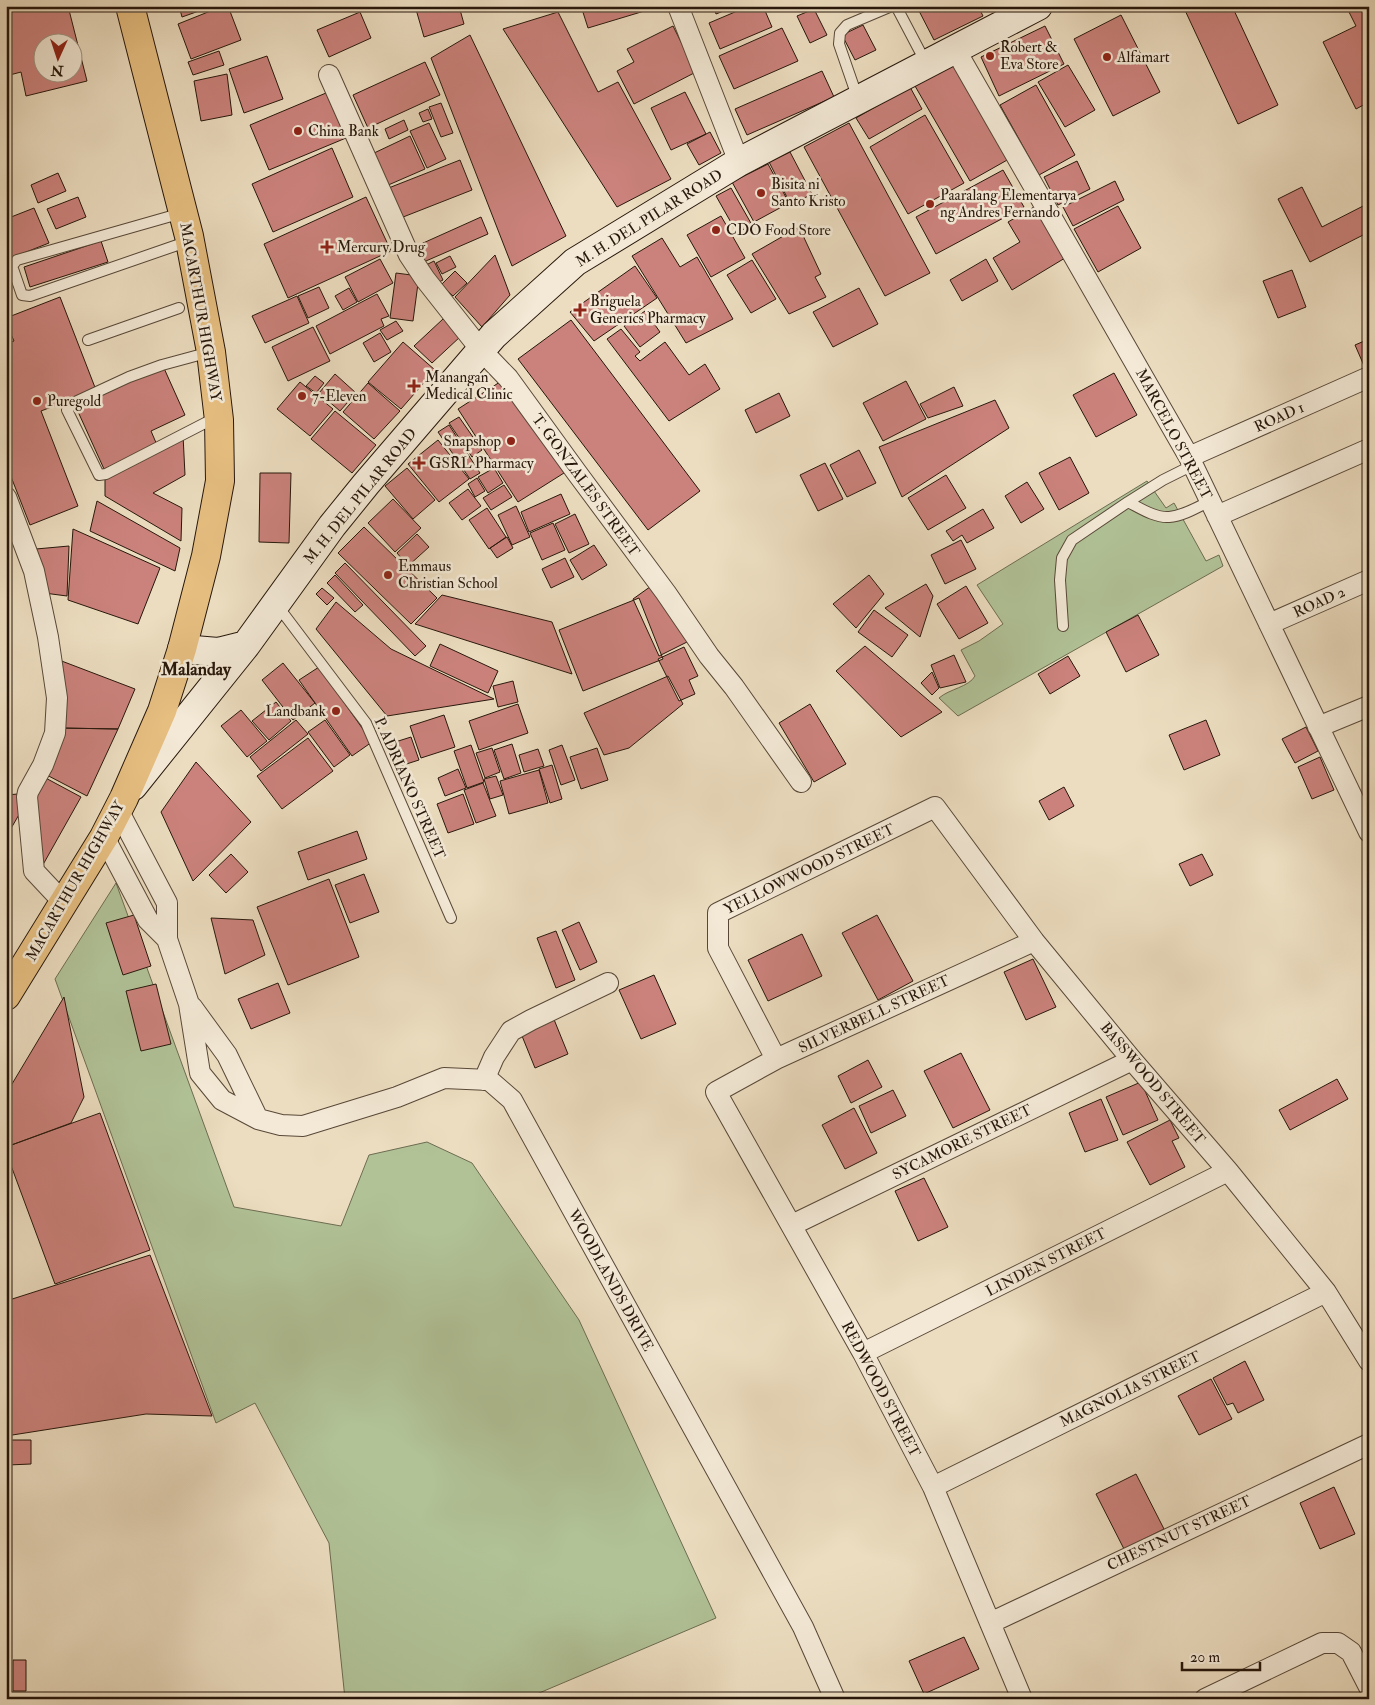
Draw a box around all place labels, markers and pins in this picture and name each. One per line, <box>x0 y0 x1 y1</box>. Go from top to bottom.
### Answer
place label: Robert & Eva Store <box>1000 38 1058 74</box>
place label: Alfamart <box>1116 48 1170 67</box>
marker: Robert & Eva Store <box>984 50 996 62</box>
marker: Alfamart <box>1101 51 1113 63</box>
place label: China Bank <box>308 122 379 141</box>
marker: China Bank <box>292 125 304 137</box>
place label: Bisita ni Santo Kristo <box>771 175 846 211</box>
place label: Paaralang Elementarya ng Andres Fernando <box>940 186 1077 222</box>
marker: Bisita ni Santo Kristo <box>755 187 767 199</box>
marker: Paaralang Elementarya ng Andres Fernando <box>924 198 936 210</box>
place label: CDO Food Store <box>726 221 831 240</box>
marker: CDO Food Store <box>710 224 722 236</box>
place label: Mercury Drug <box>337 238 426 257</box>
marker: Mercury Drug <box>321 241 333 253</box>
place label: Briguela Generics Pharmacy <box>590 292 706 328</box>
marker: Briguela Generics Pharmacy <box>574 304 586 316</box>
place label: Manangan Medical Clinic <box>425 368 513 404</box>
marker: Manangan Medical Clinic <box>407 379 421 393</box>
place label: 7-Eleven <box>312 387 367 406</box>
marker: 7-Eleven <box>296 390 308 402</box>
place label: Puregold <box>47 392 102 411</box>
marker: Puregold <box>31 395 43 407</box>
place label: Snapshop <box>443 432 501 452</box>
marker: Snapshop <box>505 435 517 447</box>
place label: GSRL Pharmacy <box>429 454 534 473</box>
marker: GSRL Pharmacy <box>413 457 425 469</box>
place label: Emmaus Christian School <box>398 557 498 593</box>
marker: Emmaus Christian School <box>382 569 394 581</box>
place label: Landbank <box>265 702 326 721</box>
marker: Landbank <box>330 705 342 717</box>

